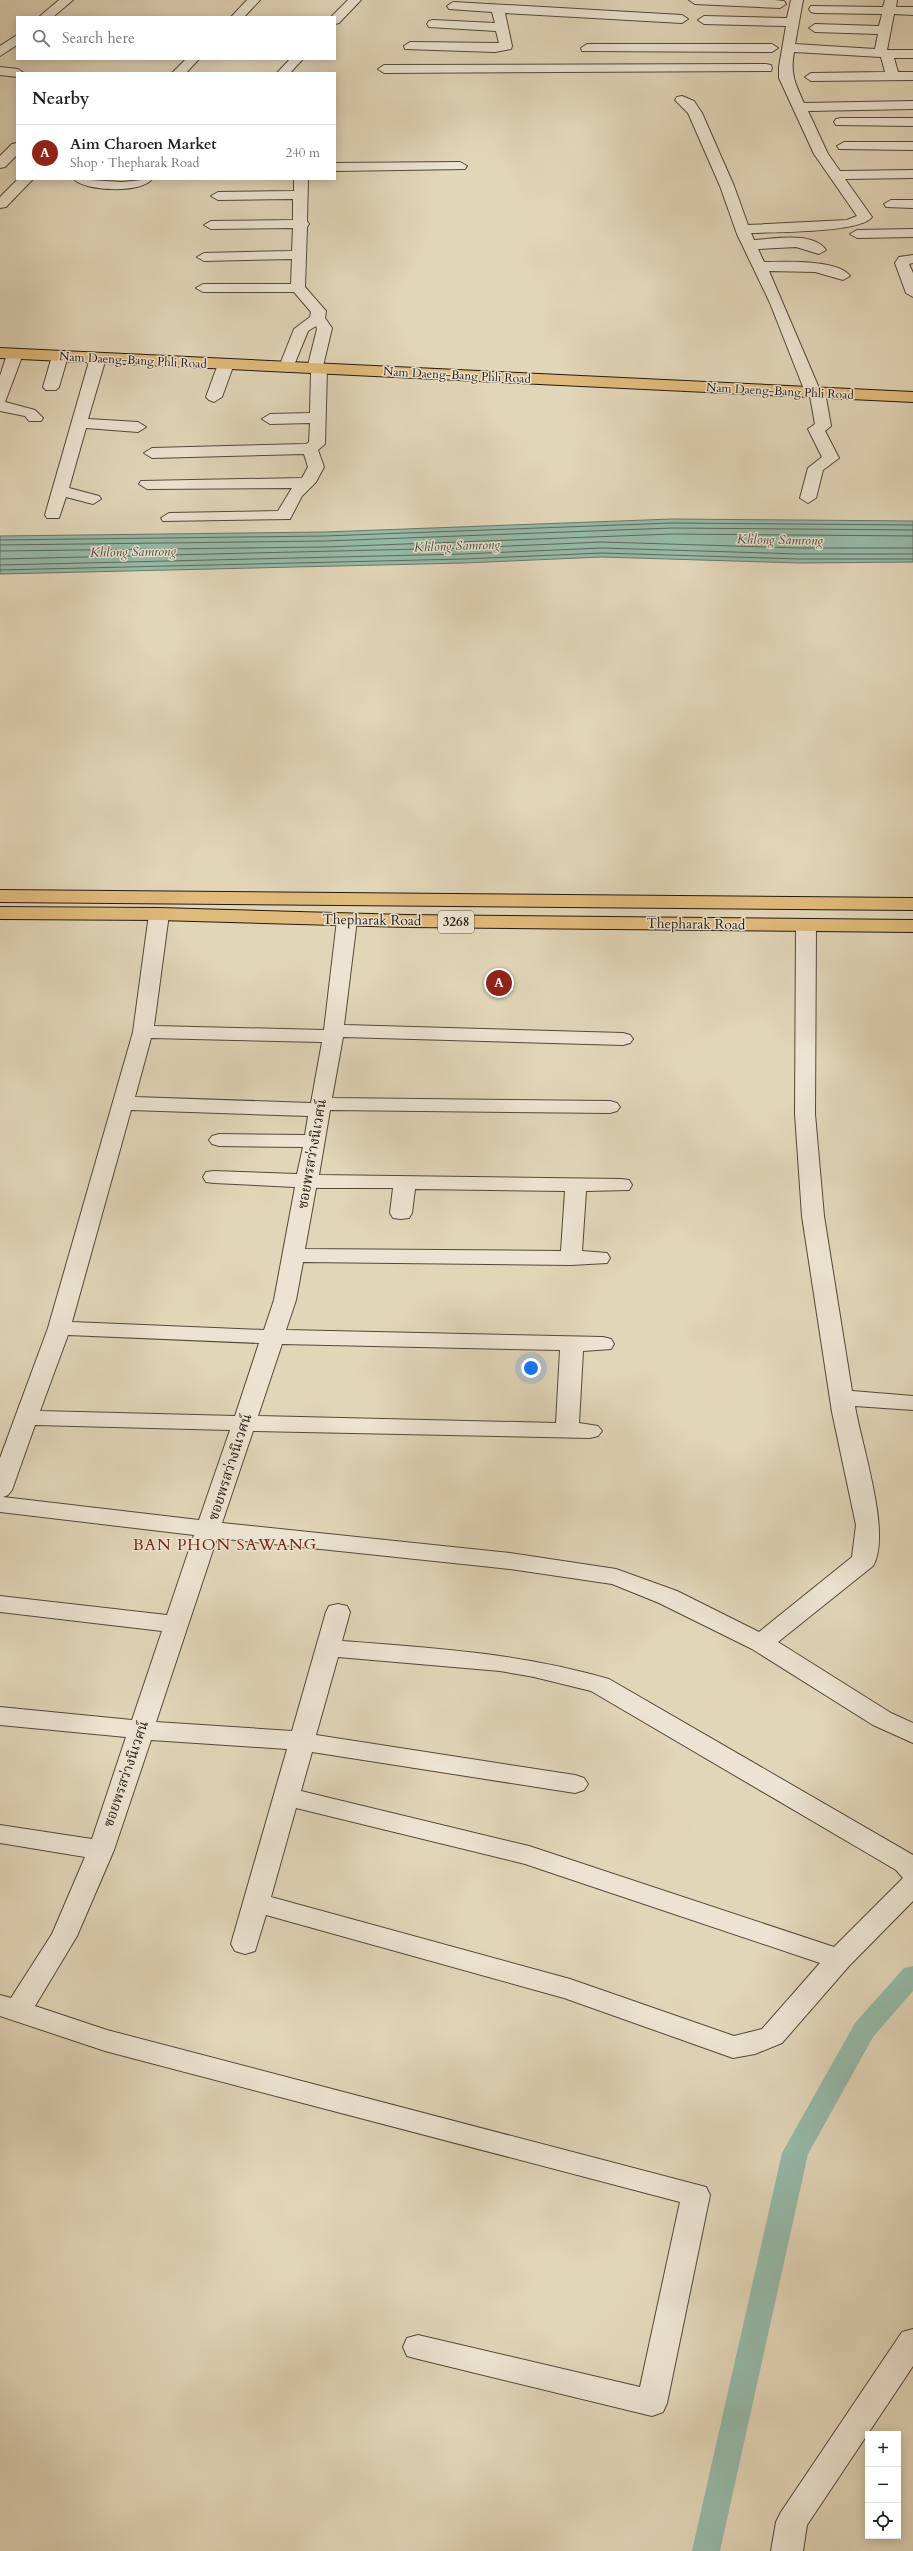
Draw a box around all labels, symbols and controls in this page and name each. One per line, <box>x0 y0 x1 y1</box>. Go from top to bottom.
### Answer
search box <box>16 16 336 60</box>
icon: search <box>30 27 52 49</box>
text: Search here <box>62 28 135 48</box>
text: Nearby <box>32 87 89 110</box>
text: Aim Charoen Market <box>70 134 217 154</box>
text: A <box>40 144 50 162</box>
text: 240 m <box>286 144 320 162</box>
text: Shop · Thepharak Road <box>70 154 200 172</box>
street label: Nam Daeng-Bang Phli Road <box>59 348 208 372</box>
street label: Nam Daeng-Bang Phli Road <box>383 363 532 387</box>
street label: Nam Daeng-Bang Phli Road <box>706 379 855 403</box>
water label: Khlong Samrong <box>737 530 823 550</box>
water label: Khlong Samrong <box>414 535 501 556</box>
water label: Khlong Samrong <box>90 542 176 562</box>
street label: Thepharak Road <box>323 910 422 930</box>
road number: 3268 <box>438 911 474 933</box>
street label: Thepharak Road <box>647 914 746 934</box>
pin: A <box>486 968 512 998</box>
street label: ซอยพรสว่างนิเวศน์ <box>293 1098 331 1210</box>
your location <box>521 1358 541 1378</box>
street label: ซอยพรสว่างนิเวศน์ <box>204 1411 256 1523</box>
district label: BAN PHON SAWANG <box>133 1534 317 1556</box>
street label: ซอยพรสว่างนิเวศน์ <box>99 1718 153 1830</box>
map controls <box>865 2431 901 2539</box>
button: + <box>865 2431 901 2467</box>
button: − <box>865 2467 901 2503</box>
button: locate <box>865 2503 901 2539</box>

